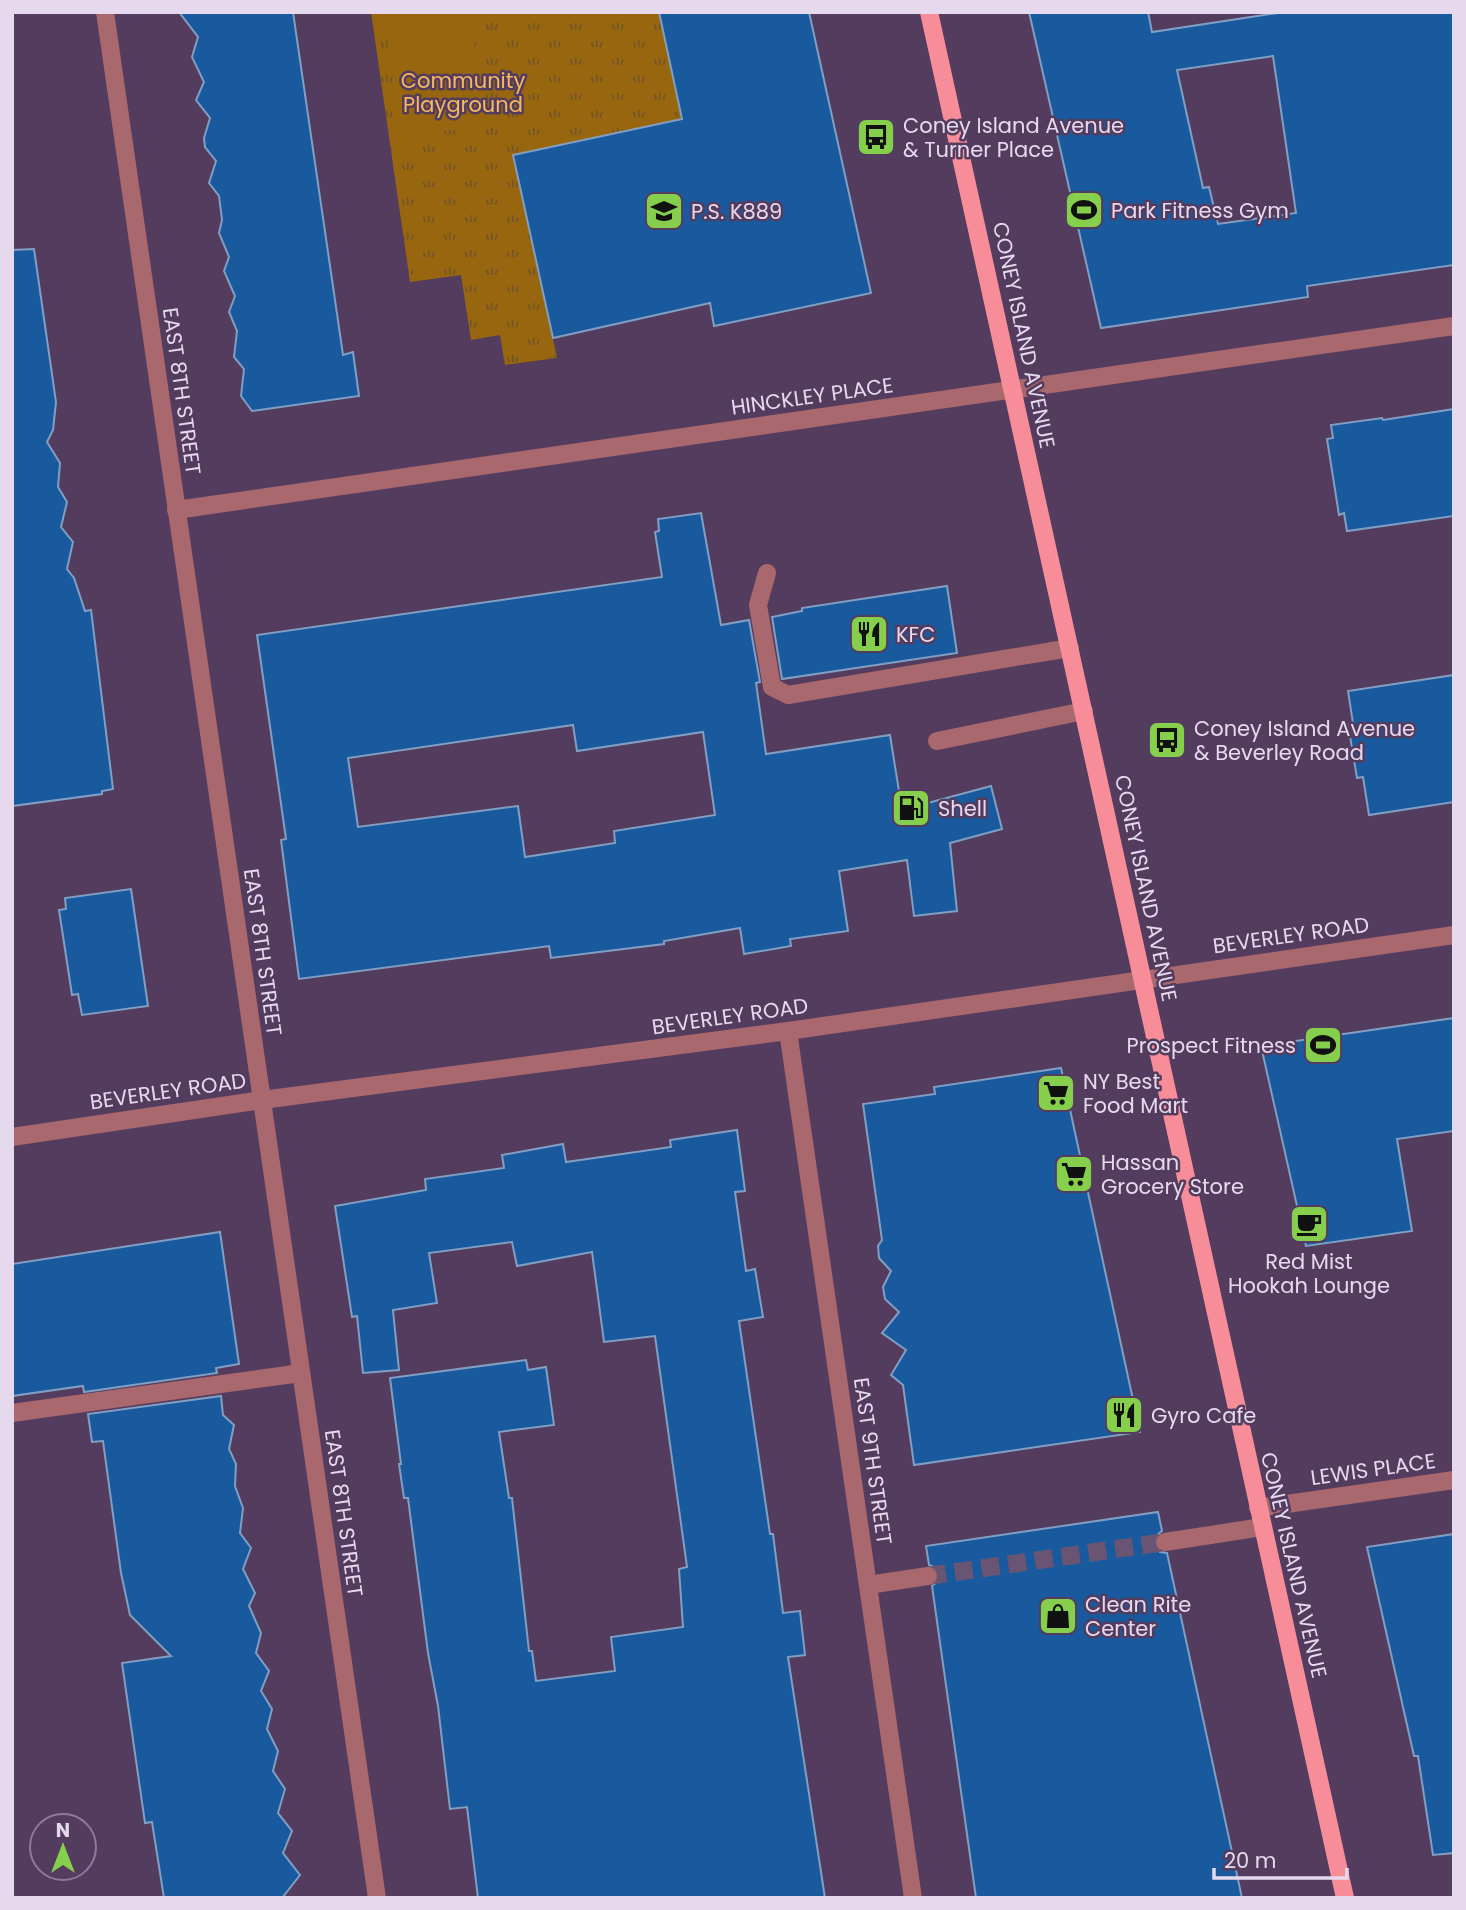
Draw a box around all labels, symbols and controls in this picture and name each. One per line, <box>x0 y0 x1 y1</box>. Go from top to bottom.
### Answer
park label: Community Playground <box>401 66 525 119</box>
place label: Coney Island Avenue & Turner Place <box>903 111 1124 164</box>
bus stop icon: Coney Island Avenue & Turner Place <box>855 116 897 158</box>
sports icon: Park Fitness Gym <box>1063 189 1105 231</box>
school or university icon: P.S. K889 <box>643 190 685 232</box>
place label: Park Fitness Gym <box>1111 196 1289 225</box>
place label: P.S. K889 <box>691 197 782 226</box>
street label: CONEY ISLAND AVENUE <box>986 219 1062 451</box>
street label: EAST 8TH STREET <box>156 306 208 476</box>
street label: HINCKLEY PLACE <box>729 370 895 422</box>
restaurant icon: KFC <box>848 613 890 655</box>
place label: KFC <box>896 620 935 649</box>
place label: Coney Island Avenue & Beverley Road <box>1194 714 1415 767</box>
bus stop icon: Coney Island Avenue & Beverley Road <box>1146 719 1188 761</box>
street label: CONEY ISLAND AVENUE <box>1108 772 1184 1004</box>
fuel station icon: Shell <box>890 787 932 829</box>
place label: Shell <box>938 794 987 823</box>
street label: EAST 8TH STREET <box>237 867 289 1037</box>
street label: BEVERLEY ROAD <box>1211 910 1371 960</box>
street label: BEVERLEY ROAD <box>650 991 810 1041</box>
sports icon: Prospect Fitness <box>1302 1024 1344 1066</box>
place label: Prospect Fitness <box>1127 1031 1296 1060</box>
street label: BEVERLEY ROAD <box>88 1066 248 1116</box>
place label: NY Best Food Mart <box>1083 1067 1188 1120</box>
supermarket icon: NY Best Food Mart <box>1035 1072 1077 1114</box>
place label: Hassan Grocery Store <box>1101 1148 1244 1201</box>
supermarket icon: Hassan Grocery Store <box>1053 1153 1095 1195</box>
cafe icon: Red Mist Hookah Lounge <box>1288 1203 1330 1245</box>
place label: Red Mist Hookah Lounge <box>1228 1247 1390 1300</box>
street label: EAST 9TH STREET <box>847 1376 899 1546</box>
restaurant icon: Gyro Cafe <box>1103 1394 1145 1436</box>
place label: Gyro Cafe <box>1151 1401 1256 1430</box>
street label: EAST 8TH STREET <box>318 1428 370 1598</box>
street label: LEWIS PLACE <box>1309 1446 1437 1492</box>
street label: CONEY ISLAND AVENUE <box>1254 1449 1334 1681</box>
place label: Clean Rite Center <box>1085 1590 1191 1643</box>
shop icon: Clean Rite Center <box>1037 1595 1079 1637</box>
north arrow <box>28 1812 98 1882</box>
text: N <box>56 1817 70 1844</box>
scale bar <box>1214 1836 1347 1880</box>
text: 20 m <box>1224 1846 1277 1875</box>

